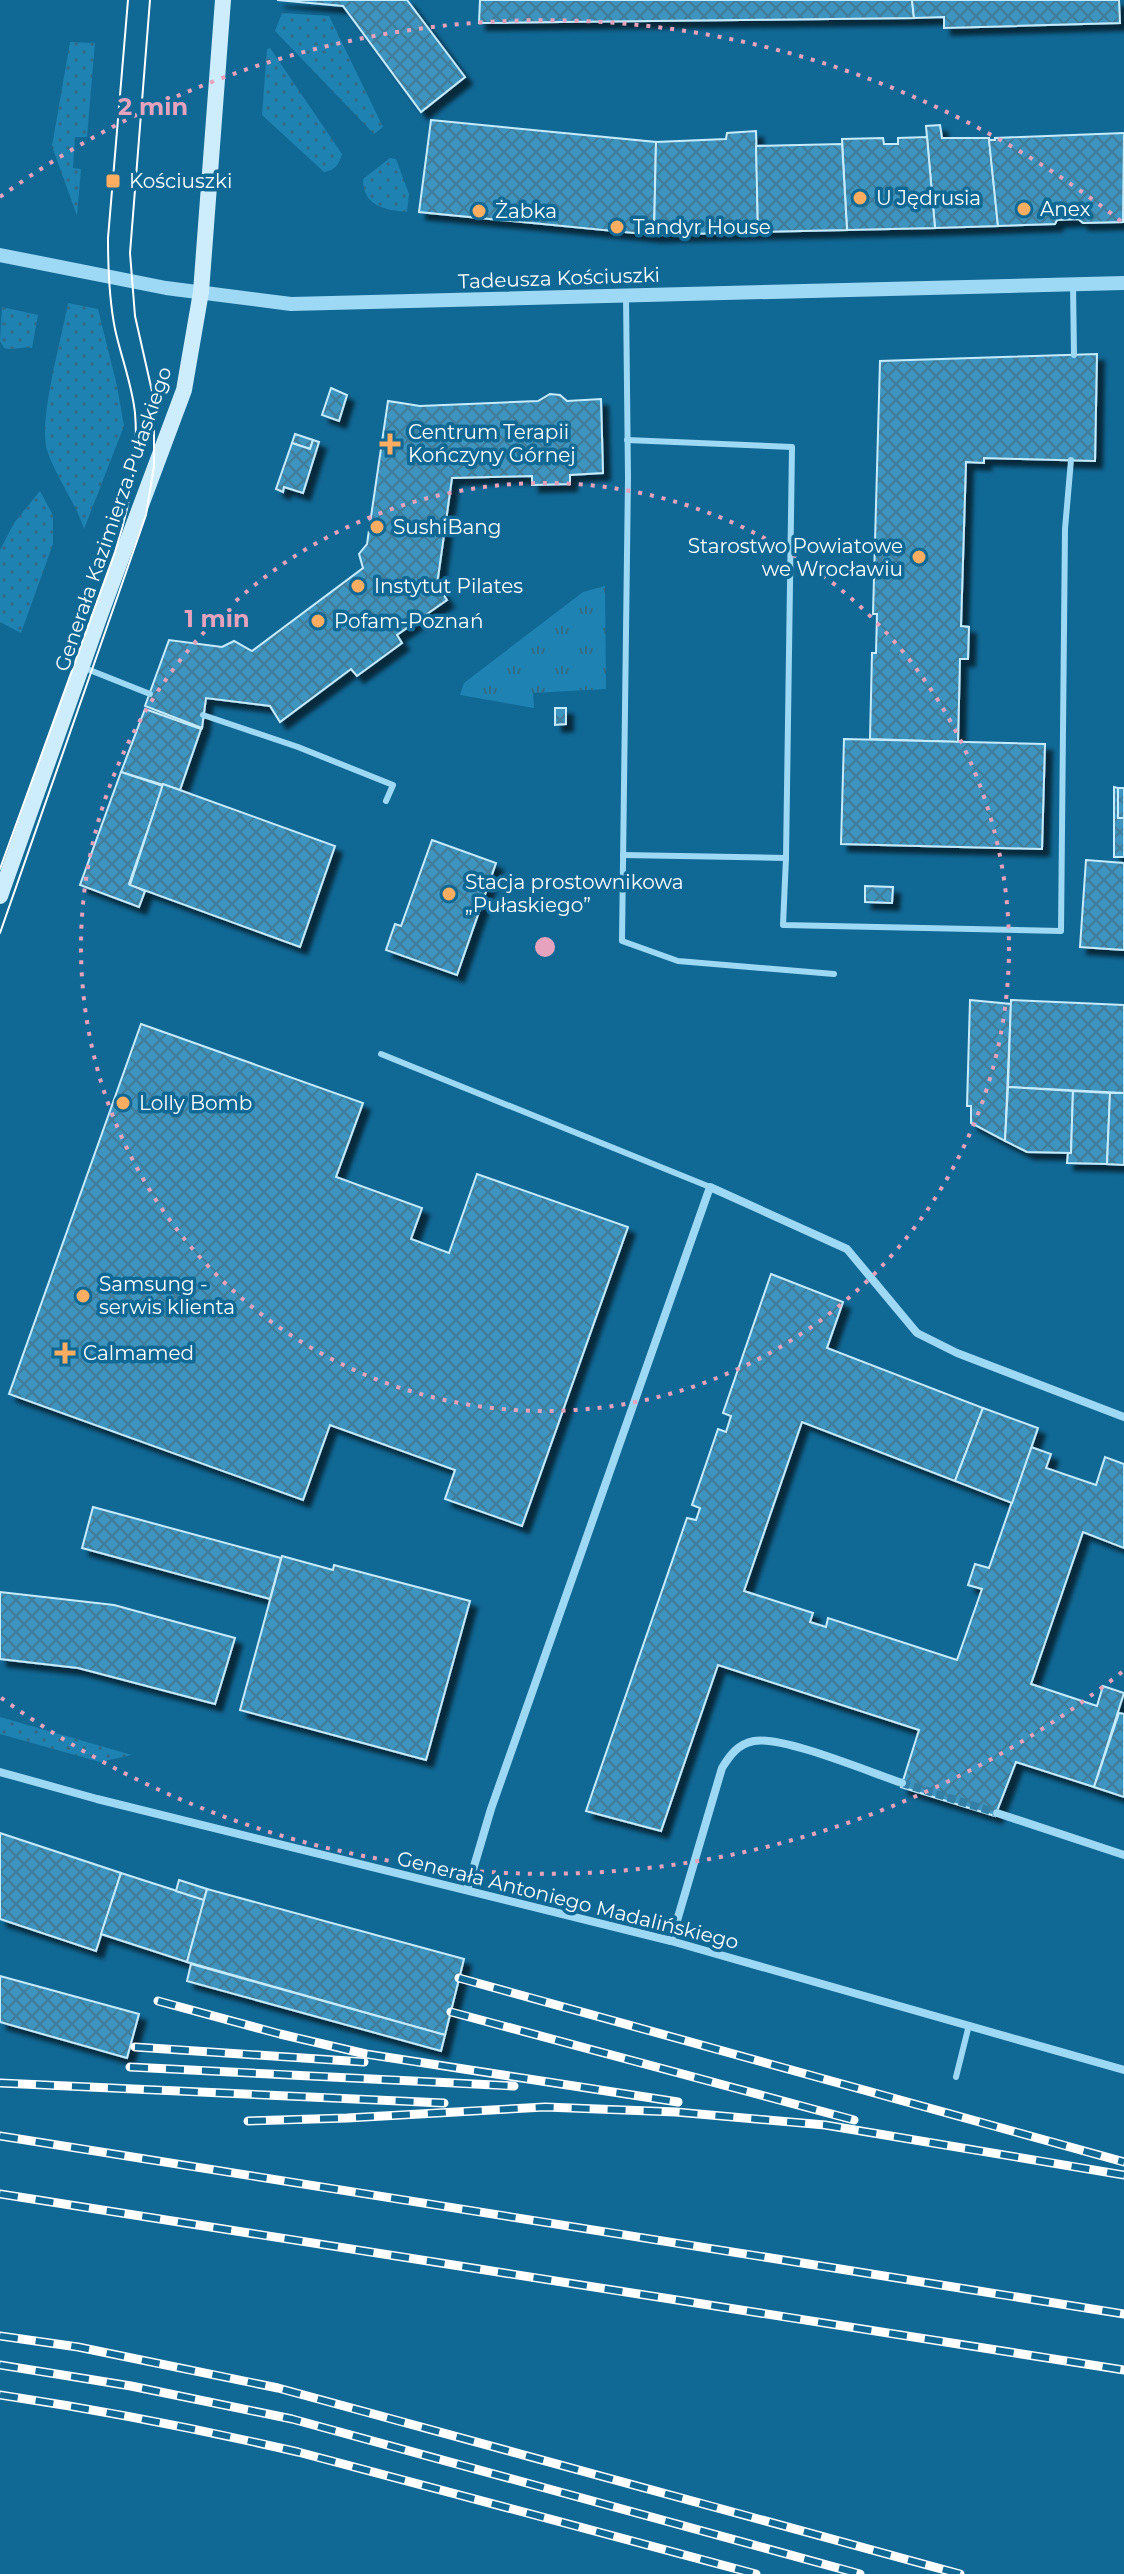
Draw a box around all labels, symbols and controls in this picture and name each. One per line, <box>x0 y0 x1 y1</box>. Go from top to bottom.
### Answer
text: 2 min <box>118 92 188 121</box>
place label: Kościuszki <box>129 169 232 193</box>
marker: Kościuszki <box>104 172 122 190</box>
place label: U Jędrusia <box>876 186 981 210</box>
marker: U Jędrusia <box>851 189 869 207</box>
place label: Anex <box>1040 197 1091 221</box>
place label: Żabka <box>495 199 557 223</box>
marker: Anex <box>1015 200 1033 218</box>
marker: Żabka <box>470 202 488 220</box>
place label: Tandyr House <box>633 215 771 239</box>
marker: Tandyr House <box>608 218 626 236</box>
street label: Tadeusza Kościuszki <box>458 262 660 294</box>
street label: Generała Kazimierza Pułaskiego <box>49 363 177 675</box>
place label: Centrum Terapii Kończyny Górnej <box>408 420 576 467</box>
marker: Centrum Terapii Kończyny Górnej <box>379 433 401 455</box>
place label: SushiBang <box>393 515 502 539</box>
marker: SushiBang <box>368 518 386 536</box>
place label: Starostwo Powiatowe we Wrocławiu <box>688 534 903 581</box>
marker: Starostwo Powiatowe we Wrocławiu <box>910 548 928 566</box>
place label: Instytut Pilates <box>374 574 523 598</box>
marker: Instytut Pilates <box>349 577 367 595</box>
text: 1 min <box>184 604 250 633</box>
place label: Pofam-Poznań <box>334 609 483 633</box>
marker: Pofam-Poznań <box>309 612 327 630</box>
place label: Stacja prostownikowa „Pułaskiego” <box>465 870 683 917</box>
marker: Stacja prostownikowa „Pułaskiego” <box>440 885 458 903</box>
centre of rings <box>531 933 559 961</box>
place label: Lolly Bomb <box>139 1091 252 1115</box>
marker: Lolly Bomb <box>114 1094 132 1112</box>
place label: Samsung - serwis klienta <box>99 1272 235 1319</box>
marker: Samsung - serwis klienta <box>74 1287 92 1305</box>
place label: Calmamed <box>83 1341 194 1365</box>
marker: Calmamed <box>54 1342 76 1364</box>
street label: Generała Antoniego Madalińskiego <box>395 1846 741 1954</box>

